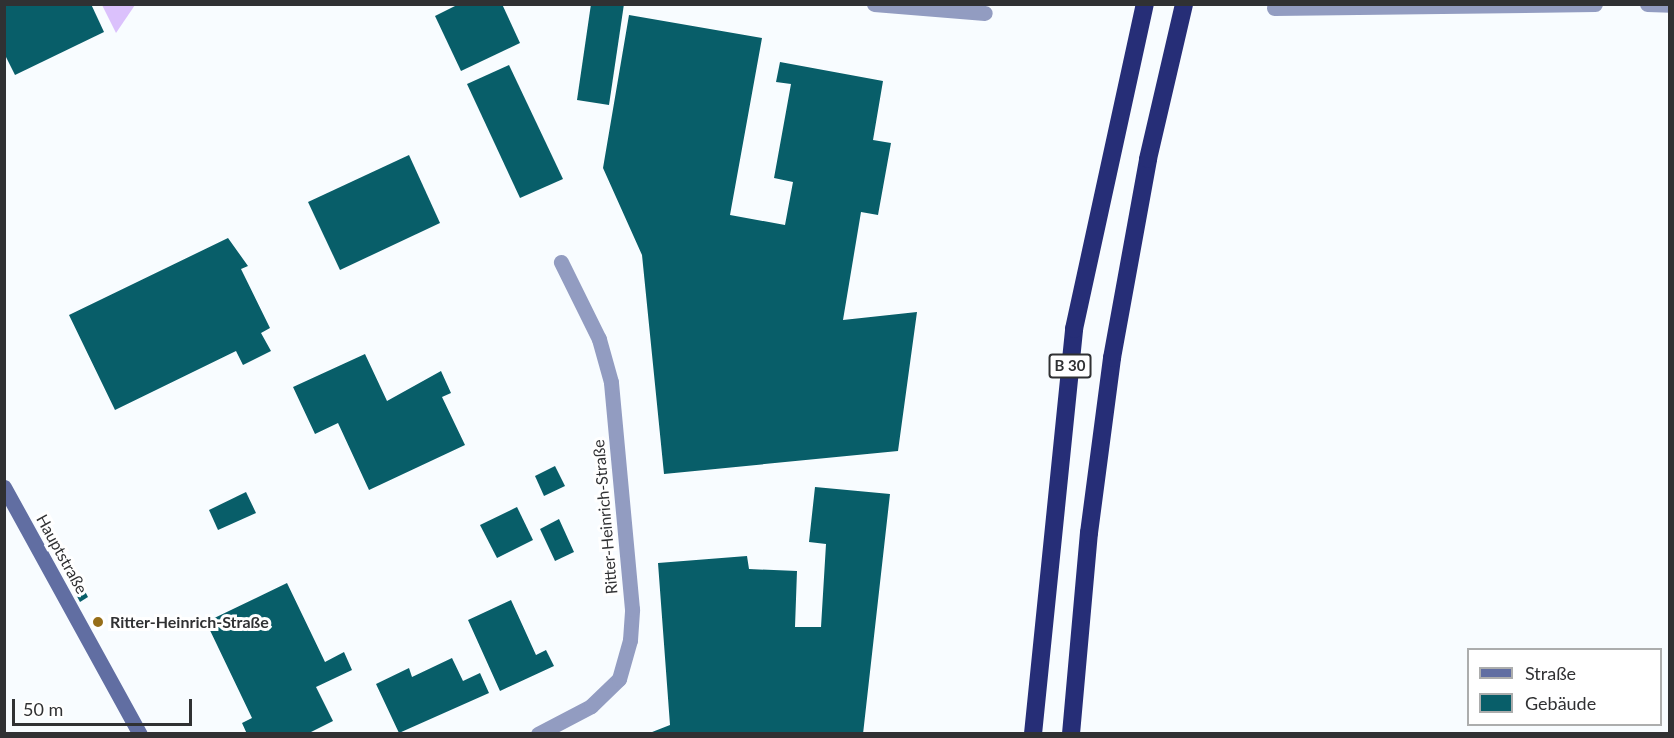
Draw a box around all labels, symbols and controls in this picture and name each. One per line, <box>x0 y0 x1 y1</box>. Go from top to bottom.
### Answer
road number: B 30 <box>1048 354 1092 378</box>
street label: Ritter-Heinrich-Straße <box>589 439 621 595</box>
street label: Hauptstraße <box>32 511 92 597</box>
place label: Ritter-Heinrich-Straße <box>110 612 269 632</box>
marker: Ritter-Heinrich-Straße <box>91 615 105 629</box>
legend <box>1467 648 1662 726</box>
text: Straße <box>1525 662 1576 684</box>
scale bar <box>15 687 195 725</box>
text: Gebäude <box>1525 692 1596 714</box>
text: 50 m <box>23 698 63 720</box>

